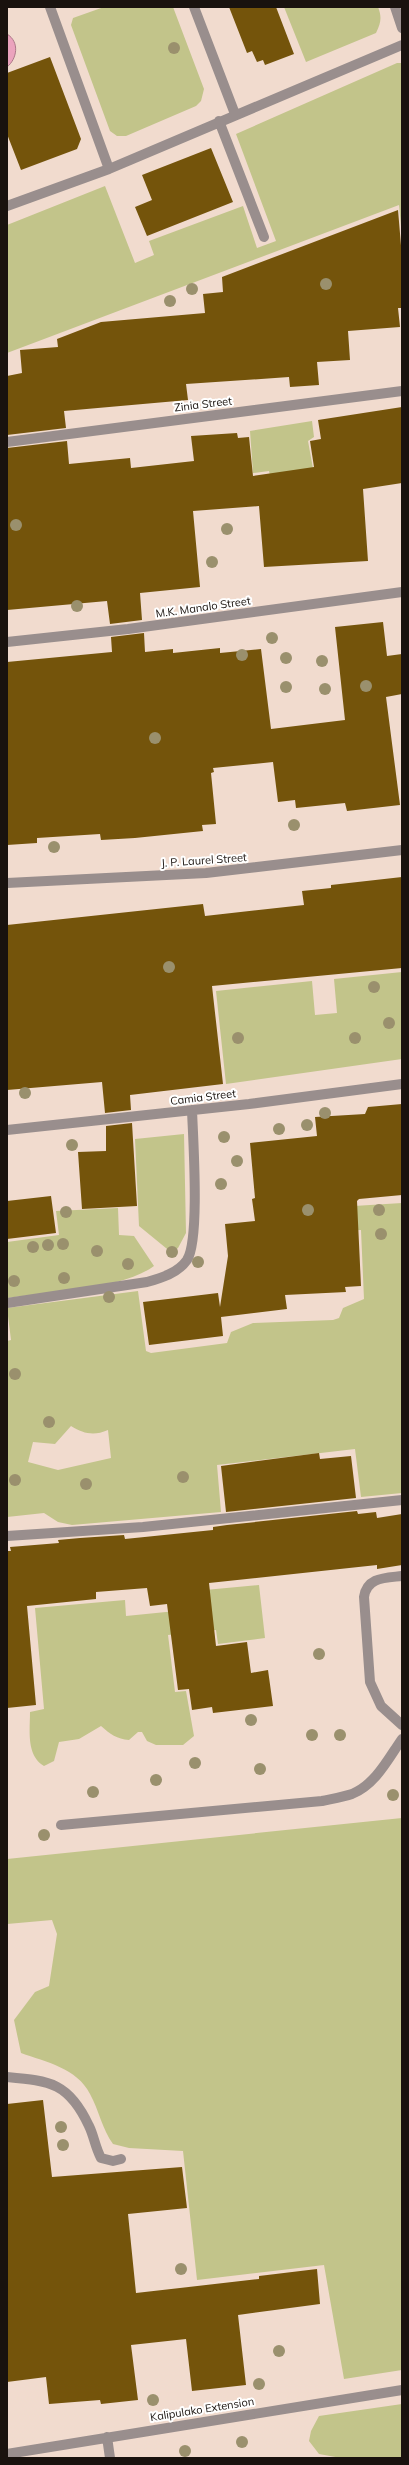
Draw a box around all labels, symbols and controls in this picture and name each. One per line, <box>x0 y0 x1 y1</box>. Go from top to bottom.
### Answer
street label: Zinia Street <box>173 393 233 414</box>
street label: M.K. Manalo Street <box>155 593 252 621</box>
street label: J. P. Laurel Street <box>161 850 247 870</box>
street label: Camia Street <box>169 1086 237 1108</box>
street label: Kalipulako Extension <box>149 2394 255 2424</box>

